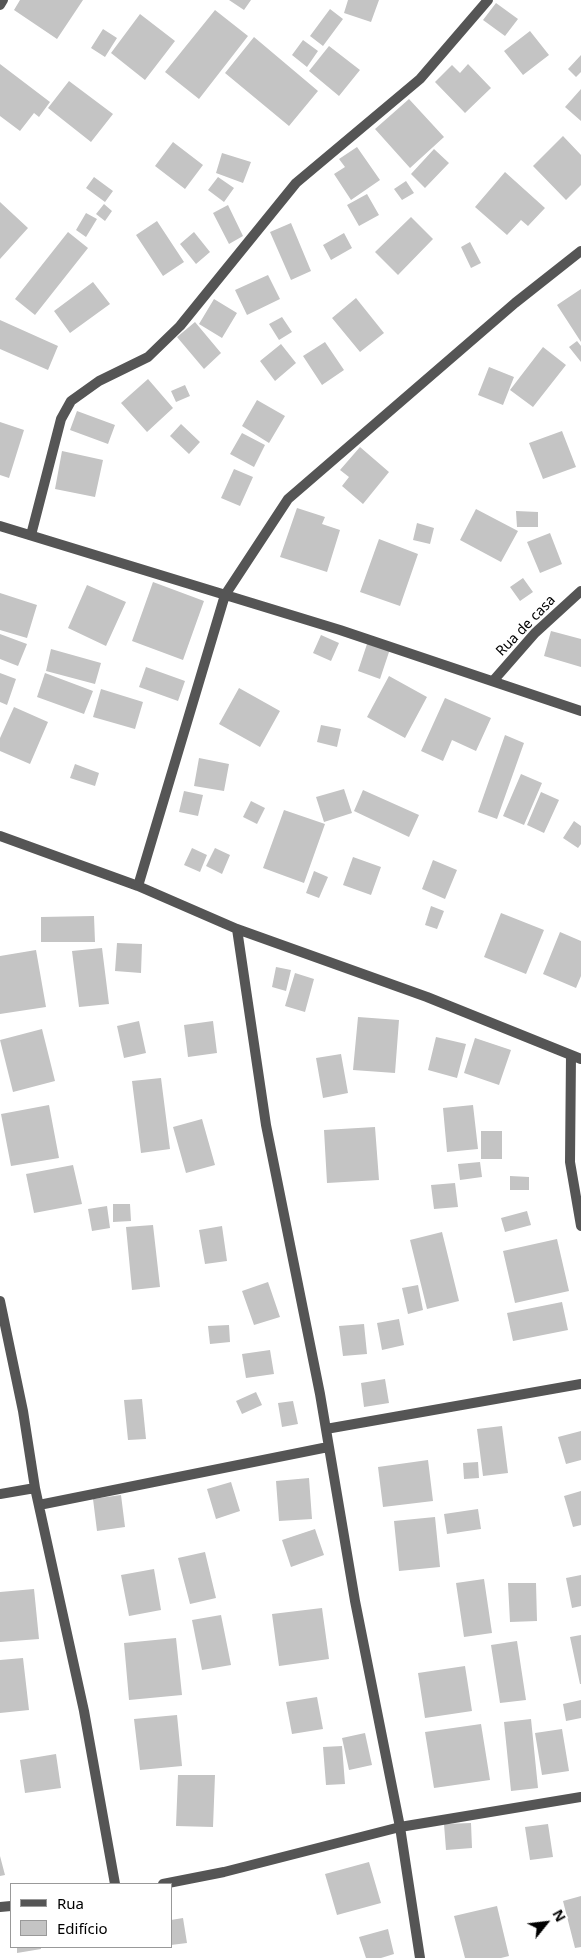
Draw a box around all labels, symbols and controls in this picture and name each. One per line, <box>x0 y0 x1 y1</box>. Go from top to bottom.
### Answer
street label: Rua de casa <box>493 592 559 660</box>
legend <box>10 1883 172 1948</box>
text: Rua <box>57 1893 84 1913</box>
north arrow <box>521 1898 571 1948</box>
text: N <box>548 1906 571 1925</box>
text: Edifício <box>57 1918 108 1938</box>

